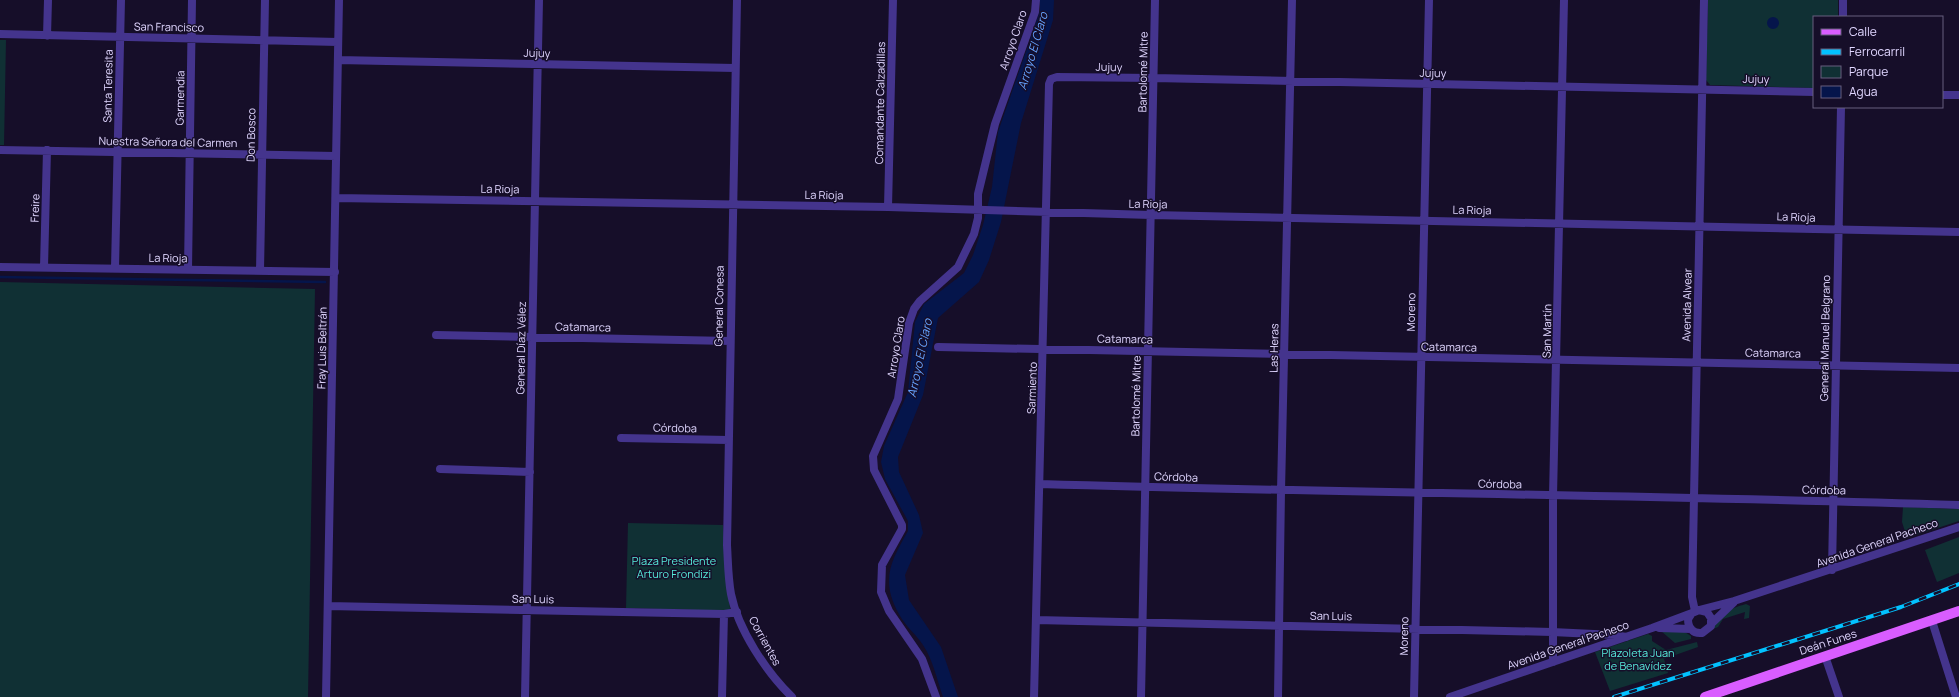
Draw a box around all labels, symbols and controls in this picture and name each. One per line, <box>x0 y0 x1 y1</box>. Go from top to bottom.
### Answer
street label: Arroyo Claro <box>995 7 1030 72</box>
water label: Arroyo El Claro <box>1013 9 1052 92</box>
legend <box>1813 16 1943 108</box>
street label: San Francisco <box>134 18 205 35</box>
text: Calle <box>1849 23 1877 40</box>
street label: Bartolomé Mitre <box>1134 31 1151 113</box>
street label: Comandante Calzadillas <box>871 41 888 164</box>
text: Ferrocarril <box>1849 43 1905 60</box>
street label: Jujuy <box>524 45 551 60</box>
street label: Santa Teresita <box>99 49 116 123</box>
street label: Jujuy <box>1096 59 1123 74</box>
text: Parque <box>1849 63 1888 80</box>
street label: Jujuy <box>1420 65 1447 80</box>
street label: Garmendia <box>172 70 187 126</box>
street label: Jujuy <box>1743 71 1770 86</box>
text: Agua <box>1849 83 1878 100</box>
street label: Don Bosco <box>243 107 258 162</box>
street label: Nuestra Señora del Carmen <box>98 133 238 150</box>
street label: La Rioja <box>480 181 520 196</box>
street label: La Rioja <box>804 187 844 202</box>
street label: Freire <box>27 193 43 223</box>
street label: La Rioja <box>1128 196 1168 211</box>
street label: La Rioja <box>1452 202 1492 217</box>
street label: La Rioja <box>1776 208 1816 225</box>
street label: La Rioja <box>148 250 188 265</box>
street label: General Conesa <box>710 265 727 346</box>
street label: Avenida Alvear <box>1678 268 1695 342</box>
street label: General Manuel Belgrano <box>1816 274 1833 401</box>
street label: Moreno <box>1403 292 1418 332</box>
street label: General Díaz Vélez <box>512 301 529 395</box>
street label: San Martín <box>1539 304 1554 358</box>
street label: Fray Luis Beltrán <box>313 307 330 389</box>
street label: Arroyo Claro <box>883 315 908 379</box>
water label: Arroyo El Claro <box>903 316 936 399</box>
street label: Catamarca <box>555 319 611 334</box>
street label: Las Heras <box>1266 323 1281 373</box>
street label: Catamarca <box>1097 331 1153 346</box>
street label: Catamarca <box>1421 339 1477 354</box>
street label: Catamarca <box>1745 345 1801 360</box>
street label: Bartolomé Mitre <box>1127 355 1144 437</box>
street label: Sarmiento <box>1023 361 1040 414</box>
street label: Córdoba <box>653 420 697 435</box>
street label: Córdoba <box>1154 468 1198 485</box>
street label: Córdoba <box>1478 476 1522 491</box>
street label: Córdoba <box>1802 482 1846 497</box>
street label: Avenida General Pacheco <box>1814 514 1940 570</box>
park label: Plaza Presidente Arturo Frondizi <box>632 553 717 581</box>
street label: San Luis <box>512 591 554 606</box>
street label: San Luis <box>1310 608 1352 623</box>
street label: Corrientes <box>746 613 785 668</box>
street label: Moreno <box>1396 616 1411 656</box>
street label: Avenida General Pacheco <box>1505 616 1631 672</box>
street label: Deán Funes <box>1797 625 1859 658</box>
park label: Plazoleta Juan de Benavídez <box>1601 645 1675 673</box>

